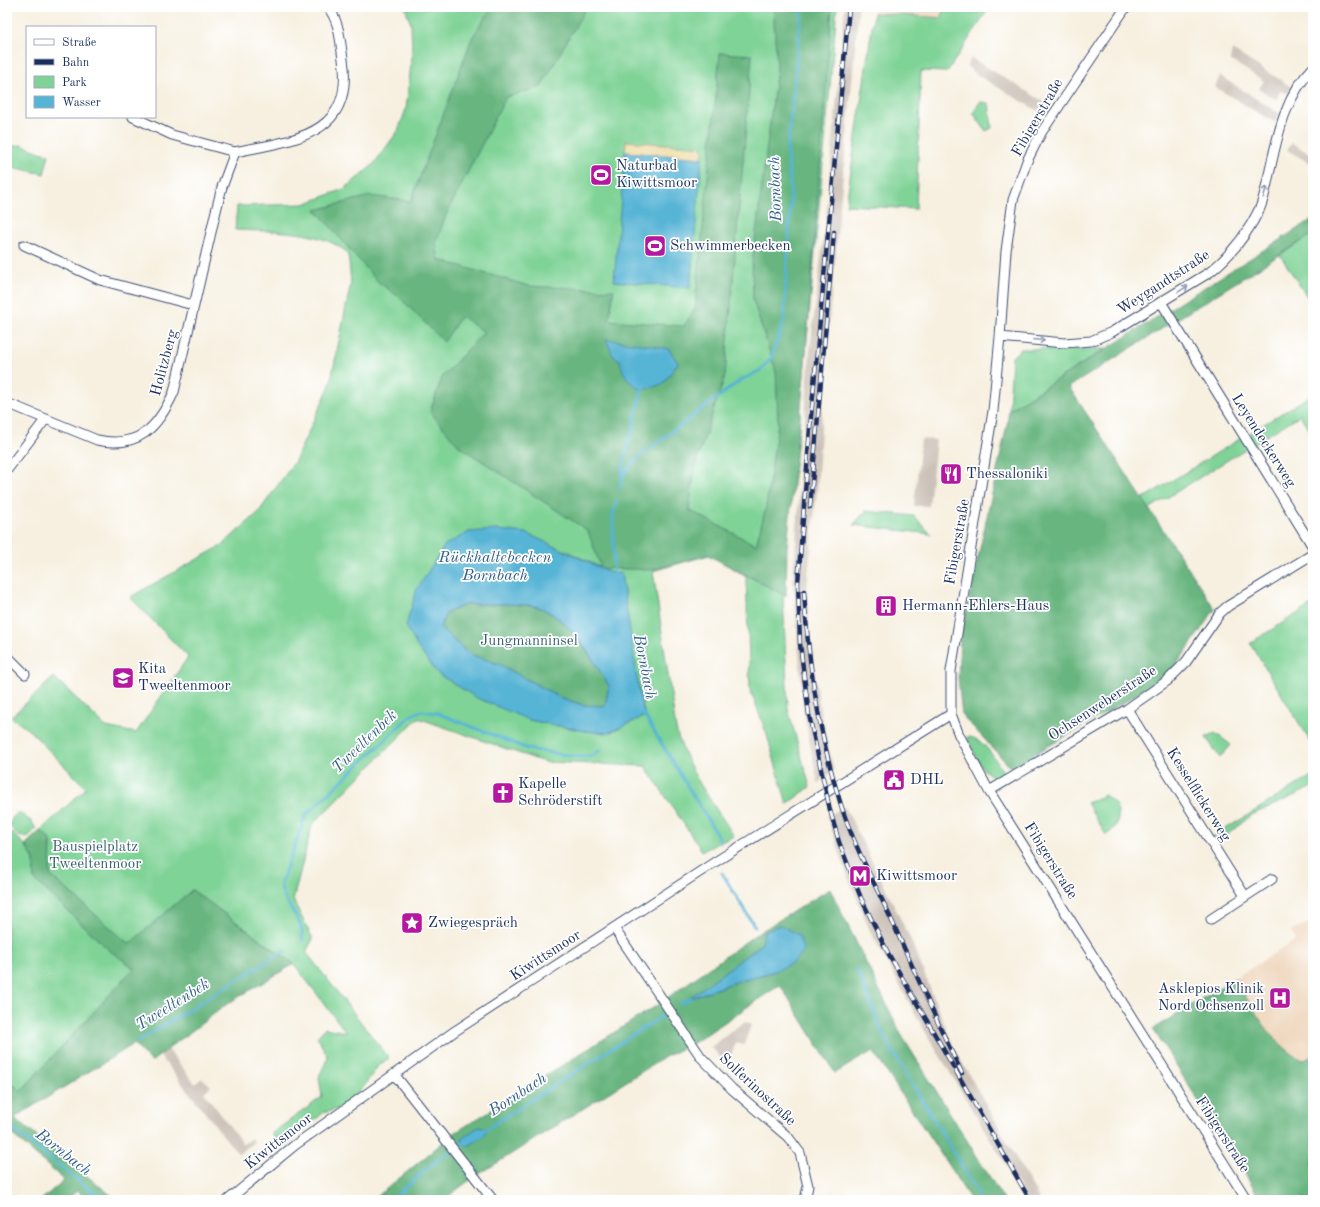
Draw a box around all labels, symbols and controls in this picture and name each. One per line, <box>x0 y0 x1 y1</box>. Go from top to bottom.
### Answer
legend <box>26 26 156 118</box>
text: Straße <box>62 37 97 49</box>
text: Bahn <box>62 57 90 69</box>
street label: Fibigerstraße <box>1010 76 1066 160</box>
text: Park <box>62 77 87 89</box>
text: Wasser <box>62 97 101 109</box>
water label: Bornbach <box>767 156 785 223</box>
place label: Naturbad Kiwittsmoor <box>616 159 697 191</box>
sports icon: Naturbad Kiwittsmoor <box>588 162 614 188</box>
one-way arrow <box>1262 186 1269 199</box>
sports icon: Schwimmerbecken <box>642 233 668 259</box>
place label: Schwimmerbecken <box>670 239 790 254</box>
street label: Weygandtstraße <box>1115 248 1213 318</box>
one-way arrow <box>1177 284 1189 292</box>
street label: Holitzberg <box>149 328 181 398</box>
one-way arrow <box>1032 337 1045 344</box>
street label: Leyendeckerweg <box>1228 392 1298 490</box>
restaurant icon: Thessaloniki <box>938 461 964 487</box>
place label: Thessaloniki <box>966 467 1048 482</box>
street label: Fibigerstraße <box>943 498 973 586</box>
water label: Rückhaltebecken Bornbach <box>438 550 551 584</box>
building icon: Hermann-Ehlers-Haus <box>873 593 899 619</box>
place label: Hermann-Ehlers-Haus <box>902 599 1049 614</box>
water label: Bornbach <box>630 632 658 701</box>
park label: Jungmanninsel <box>480 634 578 649</box>
place label: Kita Tweeltenmoor <box>138 662 231 694</box>
street label: Ochsenweberstraße <box>1046 664 1160 744</box>
school or university icon: Kita Tweeltenmoor <box>110 665 136 691</box>
water label: Tweeltenbek <box>330 707 401 777</box>
street label: Kesselflickerweg <box>1163 745 1233 845</box>
public building icon: DHL <box>881 767 907 793</box>
place label: DHL <box>910 773 944 788</box>
place label: Kapelle Schröderstift <box>518 777 602 809</box>
church icon: Kapelle Schröderstift <box>490 780 516 806</box>
street label: Fibigerstraße <box>1021 820 1080 902</box>
park label: Bauspielplatz Tweeltenmoor <box>49 840 141 872</box>
metro station icon: Kiwittsmoor <box>847 863 873 889</box>
place label: Kiwittsmoor <box>876 869 957 884</box>
place icon: Zwiegespräch <box>399 910 425 936</box>
place label: Zwiegespräch <box>428 916 518 931</box>
street label: Kiwittsmoor <box>508 928 584 984</box>
water label: Tweeltenbek <box>133 976 213 1034</box>
place label: Asklepios Klinik Nord Ochsenzoll <box>1158 982 1264 1014</box>
hospital icon: Asklepios Klinik Nord Ochsenzoll <box>1267 985 1293 1011</box>
street label: Solferinostraße <box>716 1051 798 1129</box>
water label: Bornbach <box>485 1070 550 1120</box>
street label: Fibigerstraße <box>1192 1094 1252 1176</box>
street label: Kiwittsmoor <box>242 1111 316 1173</box>
water label: Bornbach <box>31 1126 94 1180</box>

